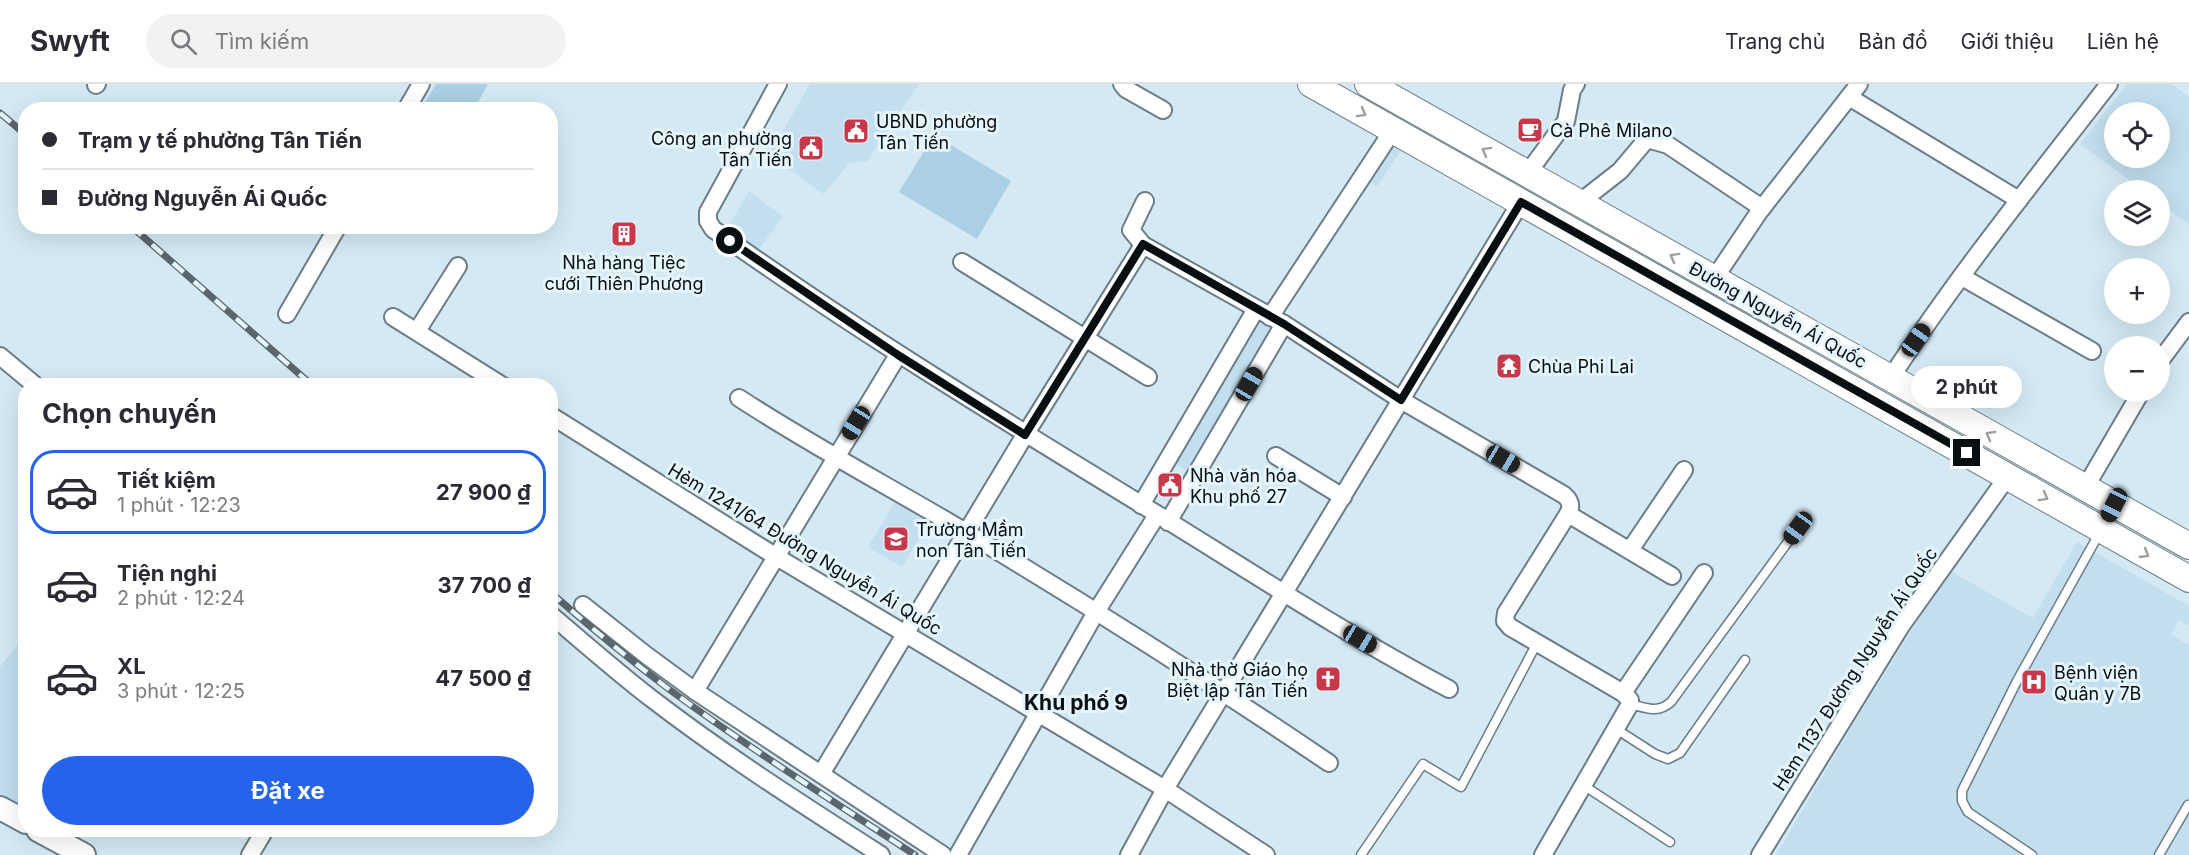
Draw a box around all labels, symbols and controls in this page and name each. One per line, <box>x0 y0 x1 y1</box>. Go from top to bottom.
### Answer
search box <box>146 14 566 68</box>
text: Swyft <box>30 24 110 58</box>
icon: search <box>167 25 200 58</box>
text: Tìm kiếm <box>215 28 309 54</box>
text: Trang chủ <box>1725 29 1825 54</box>
text: Bản đồ <box>1858 29 1928 54</box>
text: Giới thiệu <box>1961 29 2054 54</box>
text: Liên hệ <box>2087 29 2159 54</box>
map controls <box>2104 102 2170 402</box>
button: locate <box>2104 102 2170 168</box>
one-way arrow <box>1356 106 1366 117</box>
place label: UBND phường Tân Tiến <box>876 111 997 153</box>
cafe icon: Cà Phê Milano <box>1515 115 1545 145</box>
public building icon: UBND phường Tân Tiến <box>841 116 871 146</box>
place label: Cà Phê Milano <box>1550 120 1673 141</box>
text: Trạm y tế phường Tân Tiến <box>78 127 362 153</box>
place label: Công an phường Tân Tiến <box>651 128 792 170</box>
public building icon: Công an phường Tân Tiến <box>796 133 826 163</box>
one-way arrow <box>1482 147 1492 158</box>
button: layers <box>2104 180 2170 246</box>
text: Đường Nguyễn Ái Quốc <box>78 185 328 211</box>
building icon: Nhà hàng Tiệc cưới Thiên Phương <box>609 219 639 249</box>
route start <box>716 227 743 254</box>
place label: Nhà hàng Tiệc cưới Thiên Phương <box>545 252 703 294</box>
one-way arrow <box>1670 252 1680 264</box>
street label: Đường Nguyễn Ái Quốc <box>1686 257 1871 373</box>
button: + <box>2104 258 2170 324</box>
car <box>1898 320 1934 360</box>
button: − <box>2104 336 2170 402</box>
temple icon: Chùa Phi Lai <box>1494 351 1524 381</box>
place label: Chùa Phi Lai <box>1528 356 1634 377</box>
car <box>1232 364 1266 404</box>
callout: 2 phút <box>1912 366 2022 408</box>
text: 2 phút <box>1935 375 1998 399</box>
text: Chọn chuyến <box>42 397 217 430</box>
car <box>839 403 873 443</box>
one-way arrow <box>1986 431 1996 442</box>
route end <box>1953 439 1980 466</box>
car <box>1483 442 1523 476</box>
street label: Hẻm 1241/64 Đường Nguyễn Ái Quốc <box>664 458 946 639</box>
icon: car <box>45 465 99 519</box>
place label: Nhà văn hóa Khu phố 27 <box>1190 465 1297 507</box>
text: Tiết kiệm <box>117 467 216 493</box>
public building icon: Nhà văn hóa Khu phố 27 <box>1155 470 1185 500</box>
text: 27 900 ₫ <box>436 479 531 505</box>
car <box>2098 485 2130 525</box>
one-way arrow <box>2038 490 2048 501</box>
text: 1 phút · 12:23 <box>117 493 241 517</box>
car <box>1780 508 1816 548</box>
place label: Trường Mầm non Tân Tiến <box>916 519 1026 561</box>
school or university icon: Trường Mầm non Tân Tiến <box>881 524 911 554</box>
street label: Hẻm 1137 Đường Nguyễn Ái Quốc <box>1768 543 1942 794</box>
one-way arrow <box>2139 547 2150 558</box>
icon: car <box>45 558 99 612</box>
text: Tiện nghi <box>117 560 217 586</box>
text: 37 700 ₫ <box>438 572 531 598</box>
text: 2 phút · 12:24 <box>117 586 245 610</box>
car <box>1340 622 1380 656</box>
icon: car <box>45 651 99 705</box>
text: XL <box>117 653 146 679</box>
place label: Nhà thờ Giáo họ Biệt lập Tân Tiến <box>1167 659 1308 701</box>
place label: Bệnh viện Quân y 7B <box>2054 662 2141 704</box>
church icon: Nhà thờ Giáo họ Biệt lập Tân Tiến <box>1313 664 1343 694</box>
text: 47 500 ₫ <box>435 665 531 691</box>
hospital icon: Bệnh viện Quân y 7B <box>2019 667 2049 697</box>
text: 3 phút · 12:25 <box>117 679 245 703</box>
district label: Khu phố 9 <box>1024 690 1128 715</box>
button: Đặt xe <box>42 756 534 825</box>

